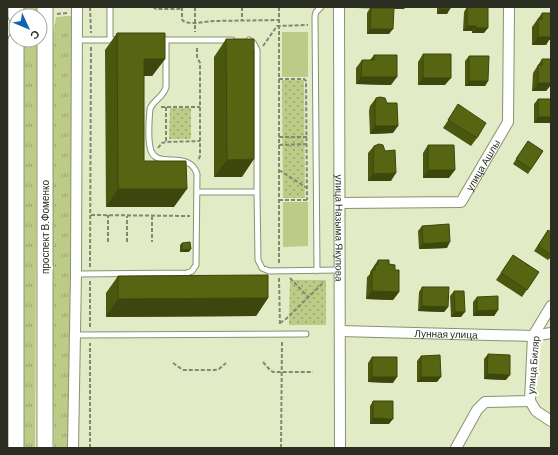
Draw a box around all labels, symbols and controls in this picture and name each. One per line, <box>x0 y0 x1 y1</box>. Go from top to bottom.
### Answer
north arrow <box>8 8 48 48</box>
text: С <box>28 28 43 43</box>
street label: улица Ашлы <box>463 137 502 193</box>
street label: улица Назыма Якупова <box>333 175 346 282</box>
street label: проспект В.Фоменко <box>39 179 51 274</box>
street label: Лунная улица <box>414 327 478 341</box>
street label: улица Биляр <box>524 335 542 395</box>

